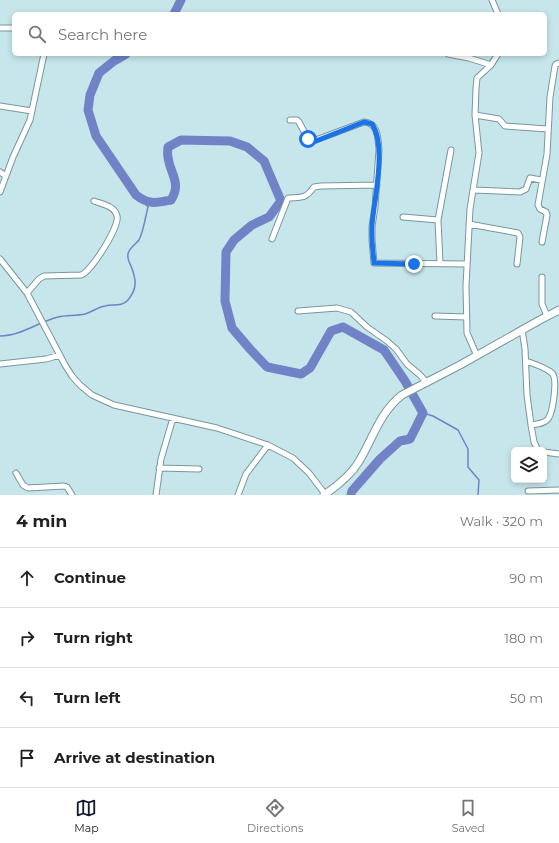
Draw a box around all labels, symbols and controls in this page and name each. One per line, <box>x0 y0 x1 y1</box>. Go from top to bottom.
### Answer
search box <box>12 12 547 56</box>
icon: search <box>26 23 48 45</box>
text: Search here <box>58 25 147 44</box>
route start <box>299 130 317 148</box>
route end <box>405 255 423 273</box>
map controls <box>511 447 547 483</box>
button: layers <box>511 447 547 483</box>
text: 4 min <box>16 511 67 531</box>
text: Walk · 320 m <box>460 513 543 529</box>
icon: ahead <box>16 567 38 589</box>
text: Continue <box>54 568 126 587</box>
text: 90 m <box>509 570 543 586</box>
icon: right <box>16 627 38 649</box>
text: Turn right <box>54 628 133 647</box>
text: 180 m <box>504 630 543 646</box>
icon: left <box>16 687 38 709</box>
text: Turn left <box>54 688 121 707</box>
text: 50 m <box>510 690 543 706</box>
icon: arrive <box>16 747 38 769</box>
text: Arrive at destination <box>54 748 215 767</box>
tab: Map <box>74 797 99 835</box>
tab: Directions <box>247 797 303 835</box>
tab: Saved <box>452 797 485 835</box>

